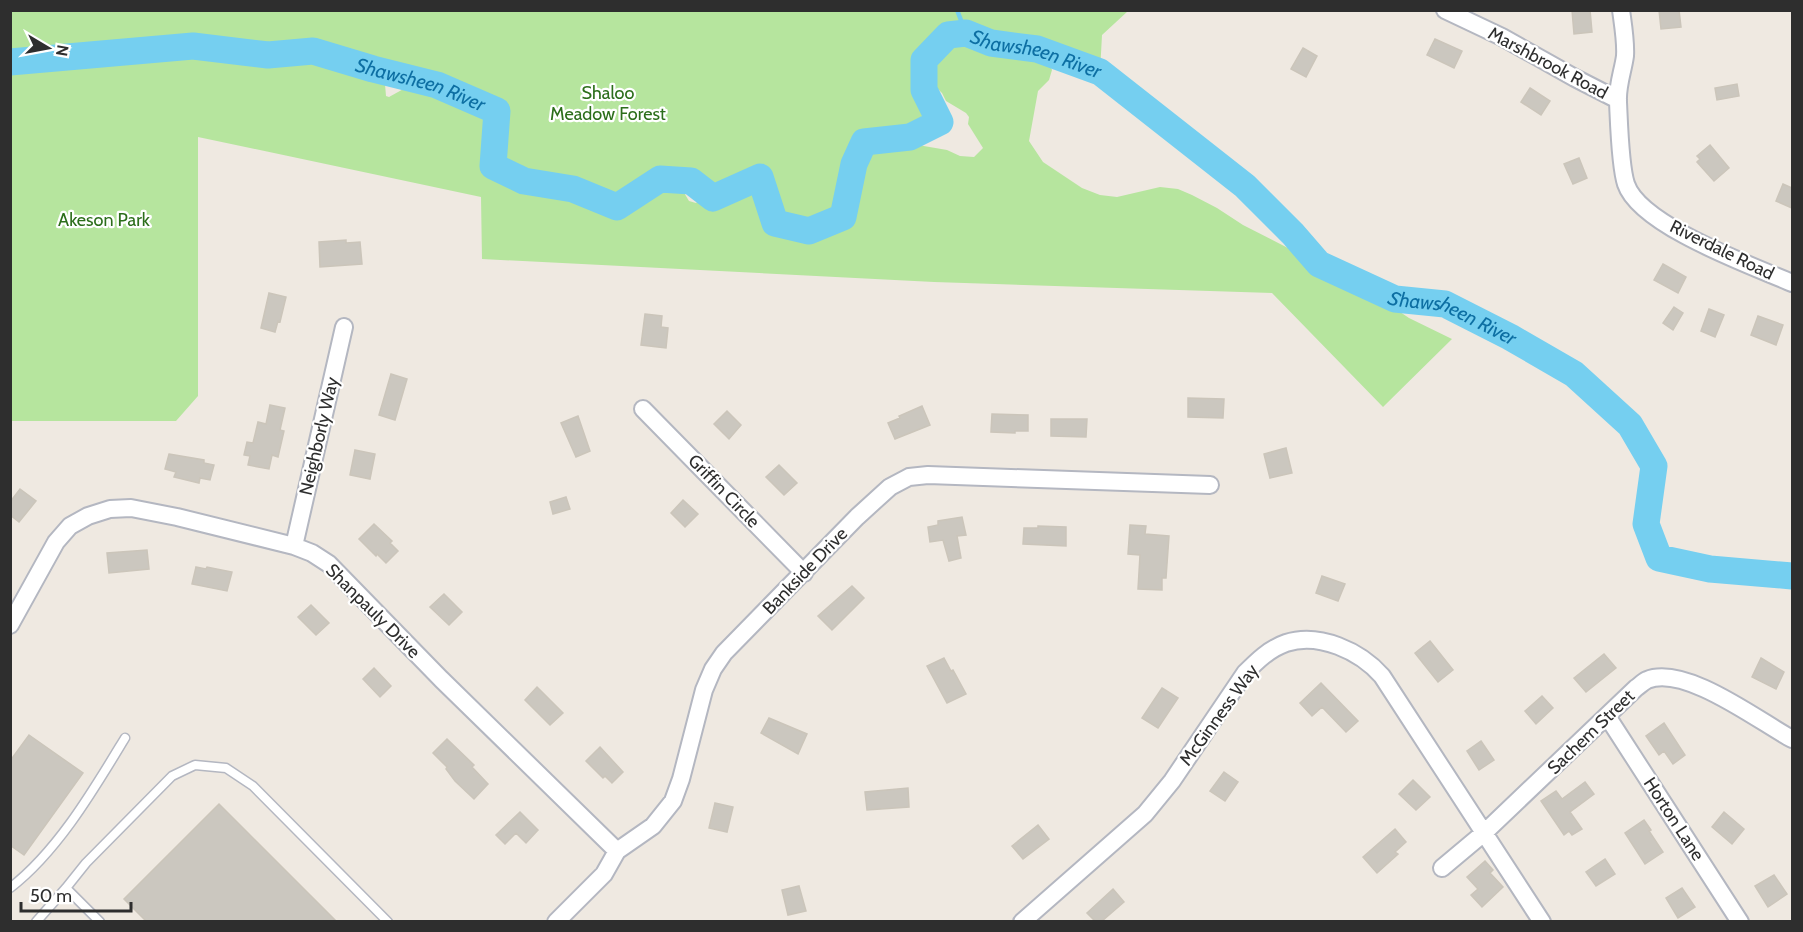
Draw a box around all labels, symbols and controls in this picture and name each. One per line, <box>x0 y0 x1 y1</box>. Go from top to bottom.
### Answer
north arrow <box>18 18 78 78</box>
street label: Marshbrook Road <box>1484 22 1612 104</box>
water label: Shawsheen River <box>967 24 1105 84</box>
text: N <box>52 43 73 58</box>
water label: Shawsheen River <box>353 52 490 117</box>
park label: Shaloo Meadow Forest <box>550 82 666 125</box>
park label: Akeson Park <box>58 209 151 231</box>
street label: Riverdale Road <box>1666 215 1778 285</box>
water label: Shawsheen River <box>1384 286 1522 351</box>
street label: Neighborly Way <box>295 375 343 497</box>
street label: Griffin Circle <box>684 450 764 532</box>
street label: Bankside Drive <box>758 523 852 619</box>
street label: Shanpauly Drive <box>321 559 425 663</box>
street label: McGinness Way <box>1175 660 1263 770</box>
street label: Sachem Street <box>1543 685 1639 779</box>
street label: Horton Lane <box>1639 773 1709 865</box>
scale bar <box>21 875 130 913</box>
text: 50 m <box>30 885 72 907</box>

